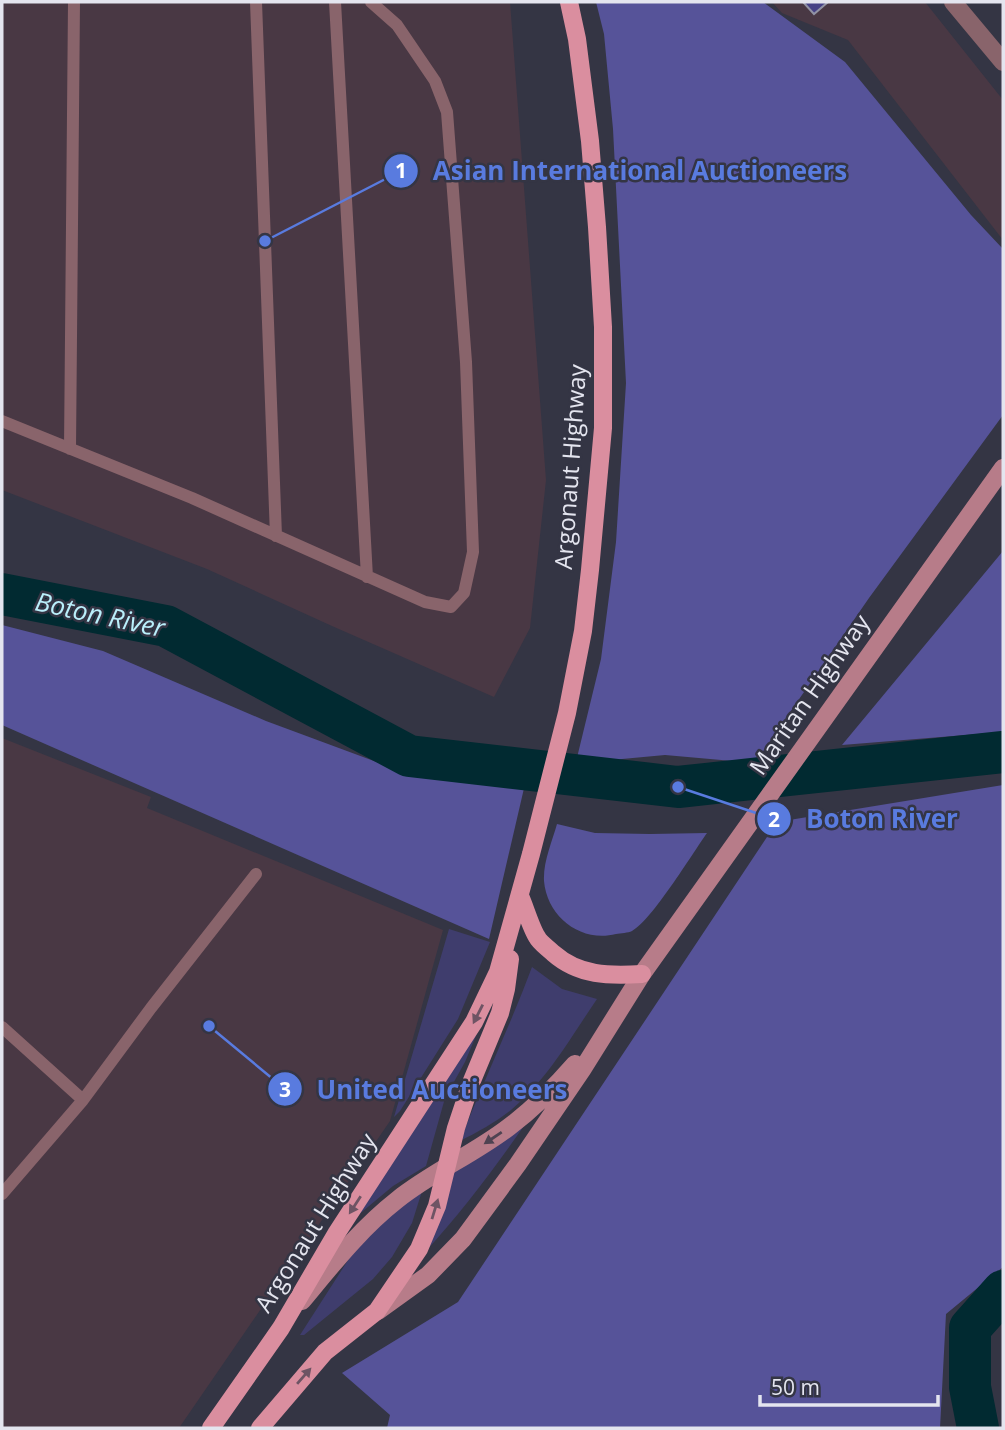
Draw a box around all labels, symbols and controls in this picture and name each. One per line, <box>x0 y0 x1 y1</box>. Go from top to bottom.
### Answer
callout: Asian International Auctioneers <box>384 147 861 194</box>
text: Asian International Auctioneers <box>433 152 847 188</box>
text: 1 <box>395 156 407 184</box>
street label: Argonaut Highway <box>546 362 593 571</box>
water label: Boton River <box>32 583 170 646</box>
street label: Maritan Highway <box>741 606 877 781</box>
callout: Boton River <box>757 796 972 843</box>
text: Boton River <box>806 800 958 836</box>
text: 2 <box>768 805 780 833</box>
one-way arrow <box>472 1004 483 1024</box>
callout: United Auctioneers <box>267 1066 581 1113</box>
text: United Auctioneers <box>317 1071 567 1107</box>
text: 3 <box>279 1075 291 1103</box>
street label: Argonaut Highway <box>246 1126 384 1318</box>
one-way arrow <box>484 1131 502 1145</box>
one-way arrow <box>348 1196 362 1214</box>
one-way arrow <box>430 1199 440 1220</box>
scale bar <box>760 1364 939 1408</box>
one-way arrow <box>296 1368 311 1385</box>
text: 50 m <box>771 1373 820 1401</box>

